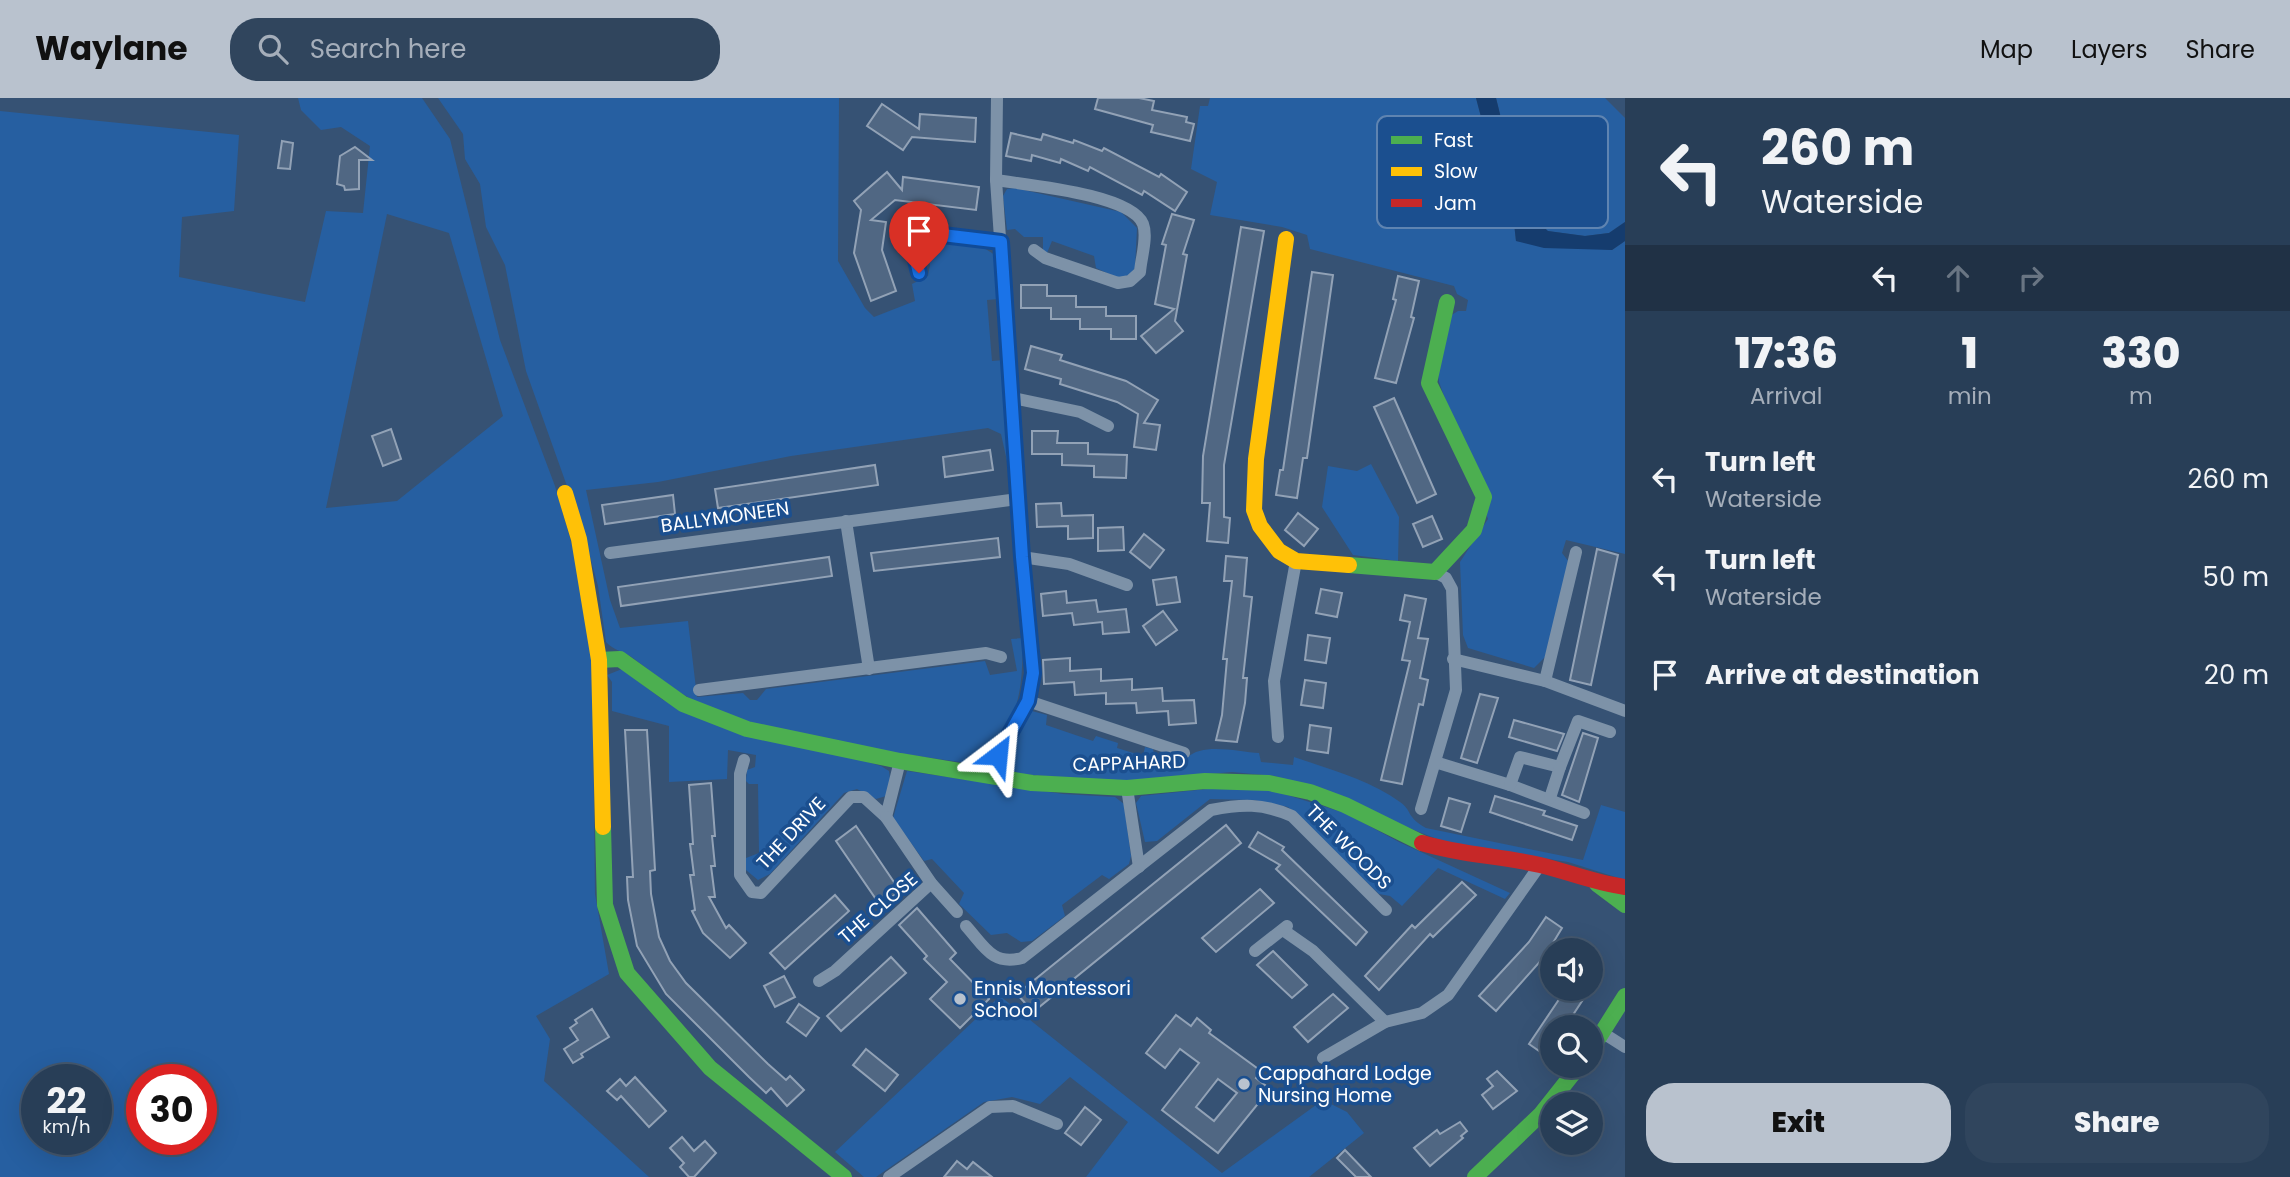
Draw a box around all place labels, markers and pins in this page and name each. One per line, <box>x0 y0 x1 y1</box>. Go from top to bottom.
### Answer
pin <box>889 201 949 273</box>
place label: Ennis Montessori School <box>974 975 1131 1024</box>
marker: Ennis Montessori School <box>952 991 968 1007</box>
place label: Cappahard Lodge Nursing Home <box>1258 1060 1432 1109</box>
marker: Cappahard Lodge Nursing Home <box>1236 1076 1252 1092</box>

